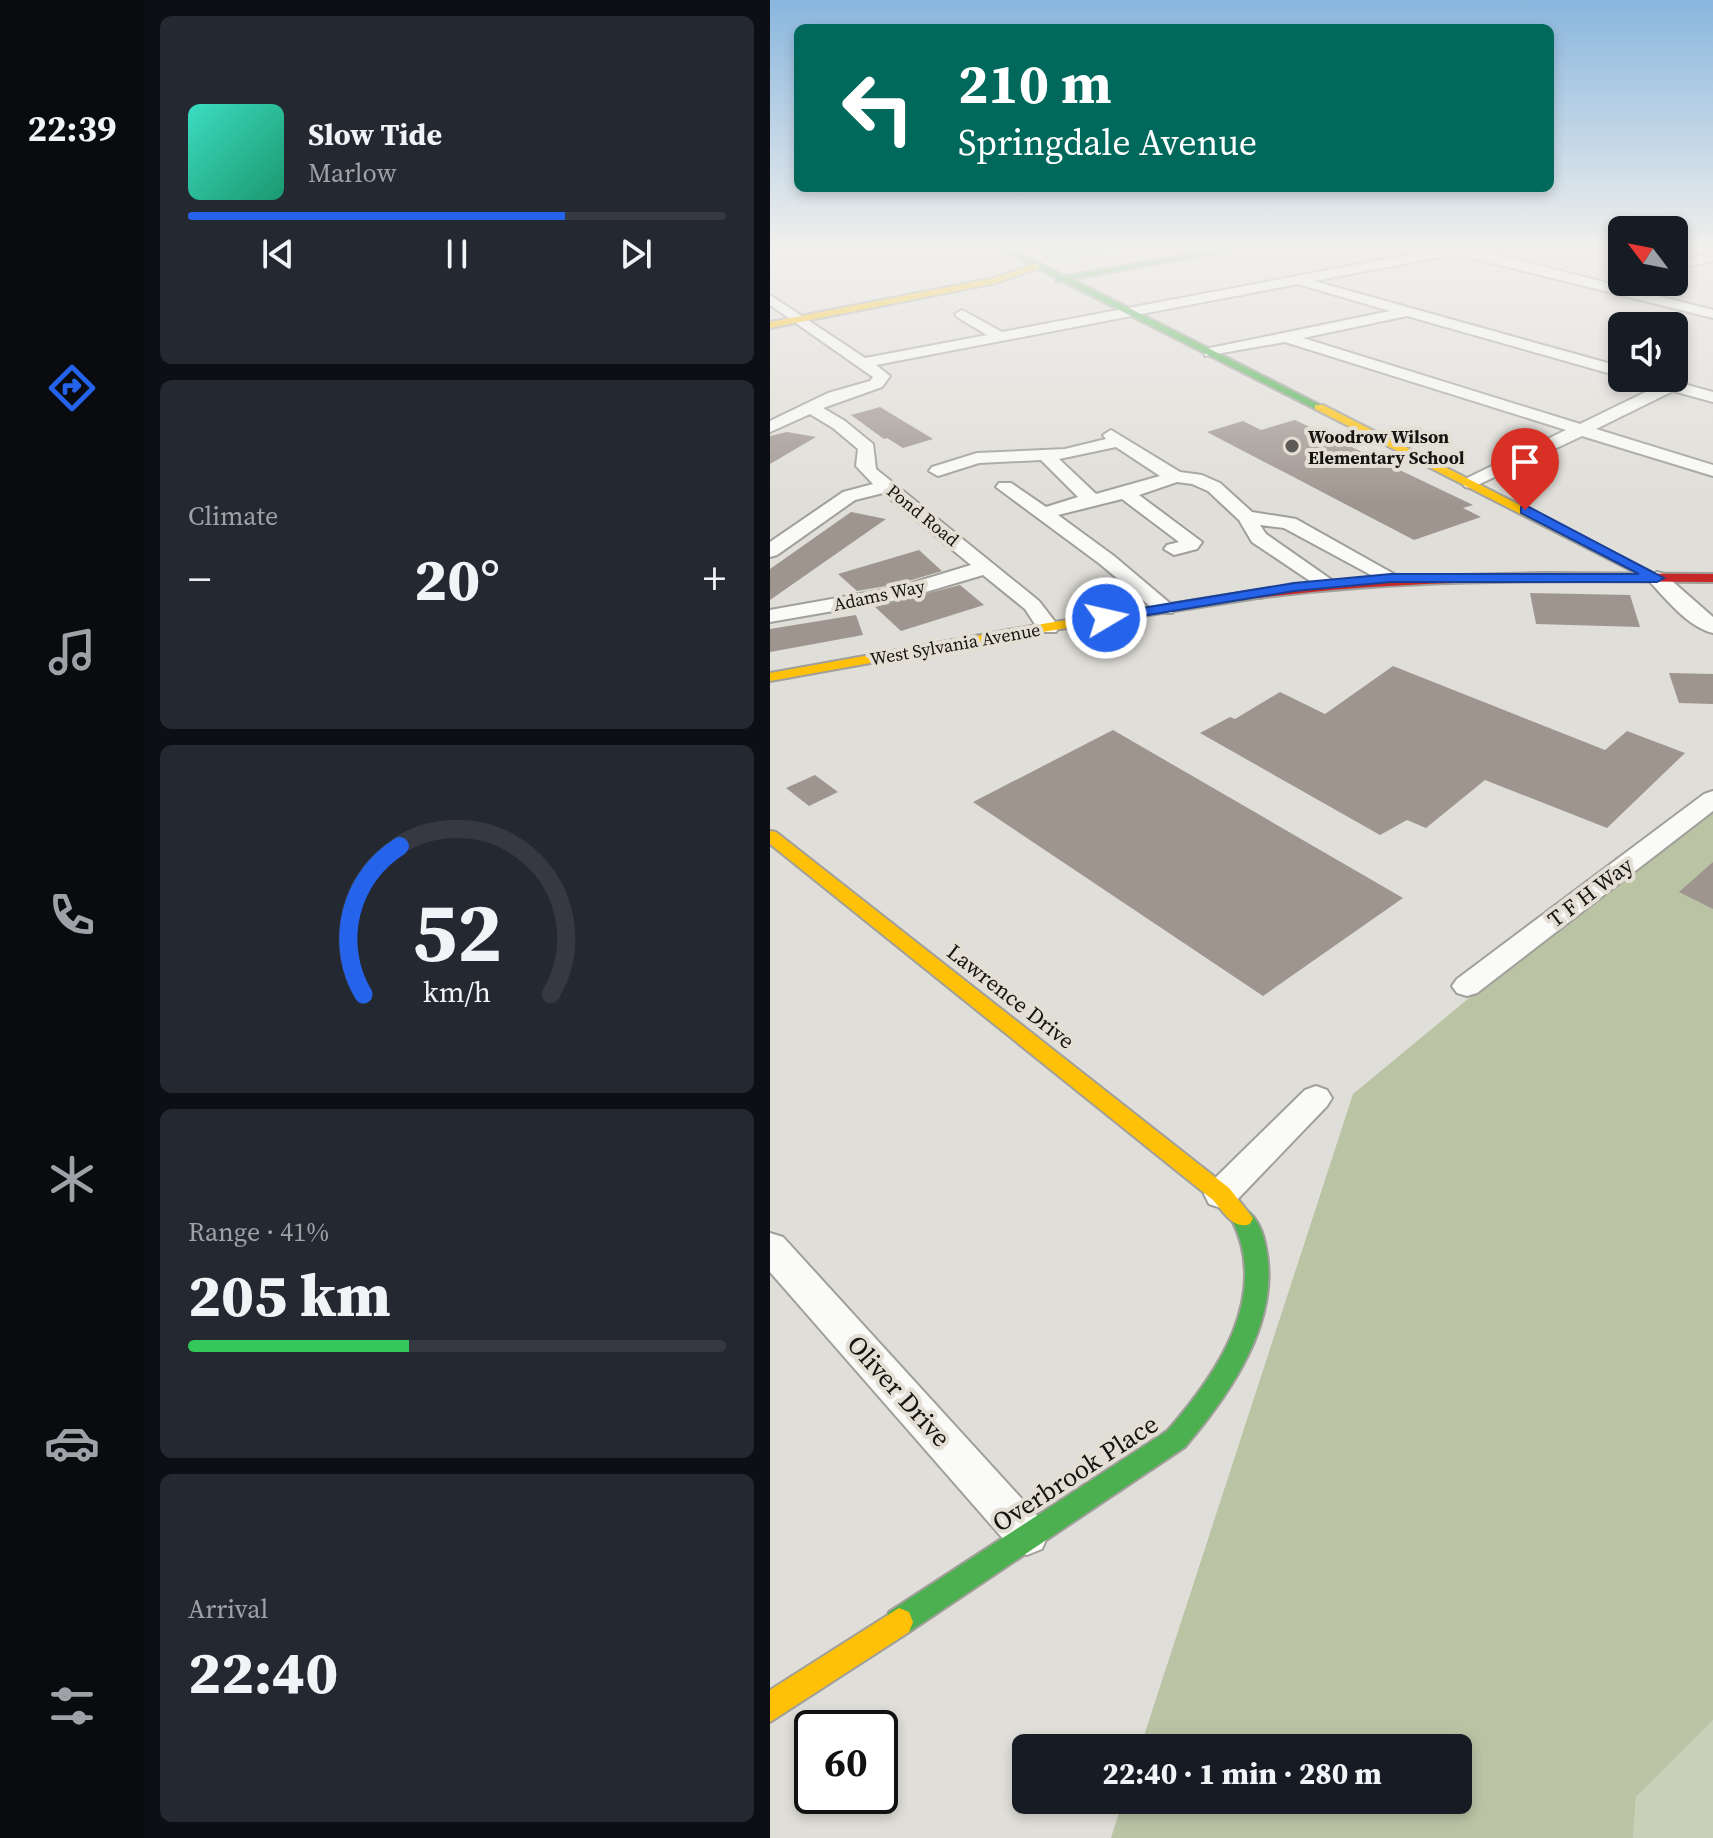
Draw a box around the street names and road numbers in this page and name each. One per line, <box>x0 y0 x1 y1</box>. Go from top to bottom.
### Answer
street label: Pond Road <box>882 478 964 552</box>
street label: Adams Way <box>831 573 928 617</box>
street label: West Sylvania Avenue <box>868 617 1042 671</box>
street label: T F H Way <box>1541 850 1639 934</box>
street label: Lawrence Drive <box>941 937 1081 1055</box>
street label: Oliver Drive <box>839 1327 959 1455</box>
street label: Overbrook Place <box>985 1406 1165 1540</box>

